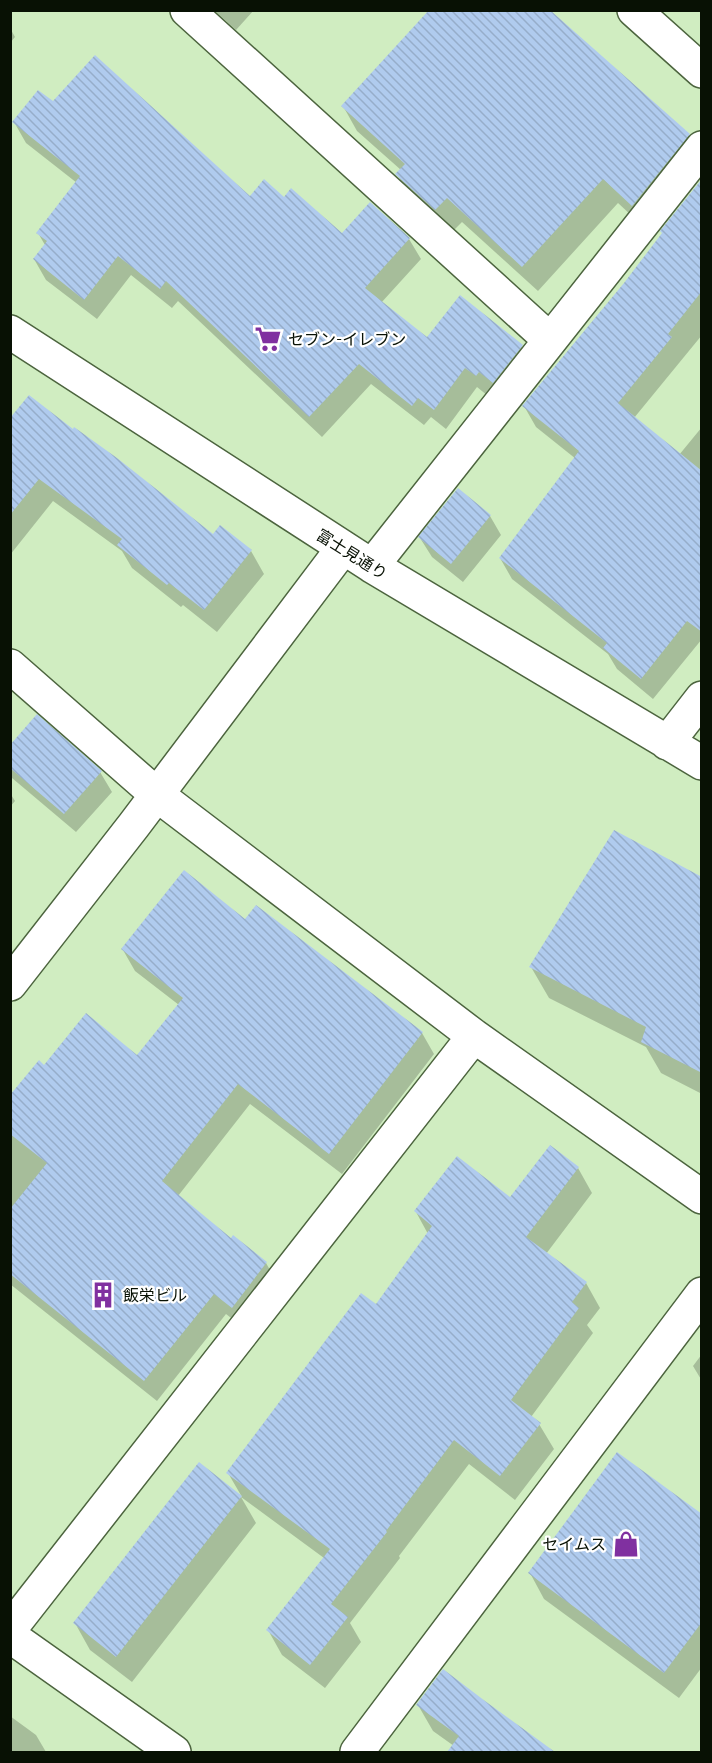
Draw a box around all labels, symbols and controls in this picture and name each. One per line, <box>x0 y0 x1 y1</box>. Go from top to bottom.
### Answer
supermarket icon: セブン-イレブン <box>253 324 283 354</box>
place label: セブン-イレブン <box>288 329 406 349</box>
street label: 富士見通り <box>313 524 391 584</box>
building icon: 飯栄ビル <box>88 1280 118 1310</box>
place label: 飯栄ビル <box>123 1285 187 1305</box>
shop icon: セイムス <box>611 1529 641 1559</box>
place label: セイムス <box>542 1534 606 1554</box>

